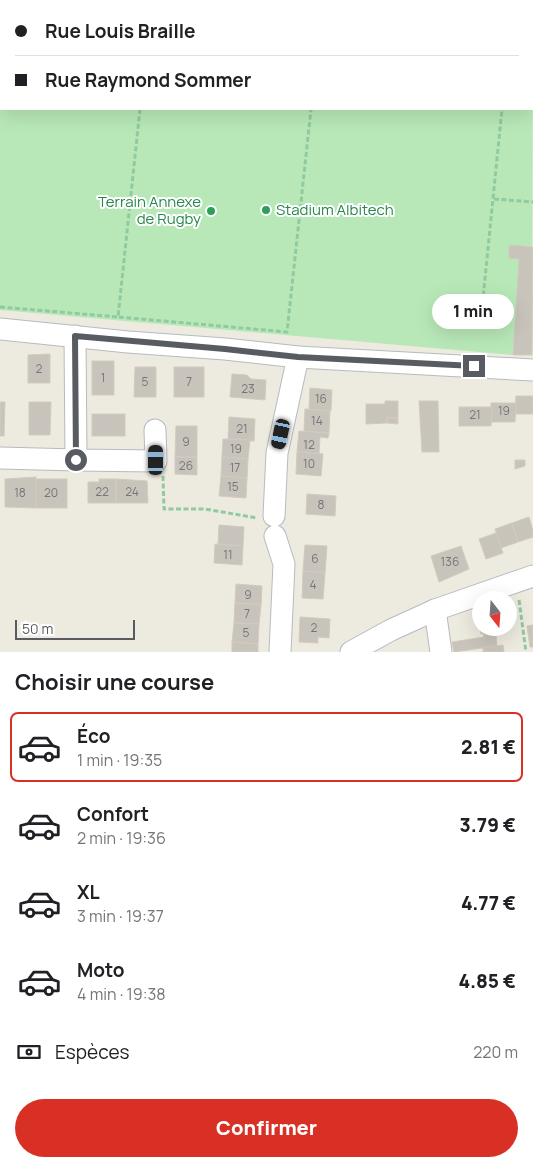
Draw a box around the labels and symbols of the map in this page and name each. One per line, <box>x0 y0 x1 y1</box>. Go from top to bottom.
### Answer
place label: Terrain Annexe de Rugby <box>98 191 201 229</box>
place label: Stadium Albitech <box>276 199 394 220</box>
marker: Stadium Albitech <box>260 204 272 216</box>
marker: Terrain Annexe de Rugby <box>205 205 217 217</box>
callout: 1 min <box>433 294 515 328</box>
route end <box>463 355 485 377</box>
house number: 2 <box>36 360 43 377</box>
house number: 1 <box>101 369 105 386</box>
house number: 5 <box>142 373 149 390</box>
house number: 7 <box>186 373 192 390</box>
house number: 23 <box>241 380 255 397</box>
house number: 16 <box>315 390 327 407</box>
house number: 19 <box>498 402 510 419</box>
house number: 21 <box>469 406 481 423</box>
house number: 14 <box>311 412 323 429</box>
car <box>270 418 291 450</box>
house number: 21 <box>236 420 248 437</box>
house number: 9 <box>182 433 190 450</box>
house number: 12 <box>303 436 315 453</box>
house number: 19 <box>230 440 242 457</box>
car <box>148 445 163 475</box>
route start <box>65 449 87 471</box>
house number: 10 <box>303 455 315 472</box>
house number: 26 <box>179 457 193 474</box>
house number: 17 <box>230 459 240 476</box>
house number: 15 <box>227 478 239 495</box>
house number: 22 <box>95 483 109 500</box>
house number: 24 <box>125 483 139 500</box>
house number: 18 <box>14 484 26 501</box>
house number: 20 <box>44 484 58 501</box>
house number: 8 <box>318 496 325 513</box>
house number: 11 <box>223 546 233 563</box>
house number: 6 <box>311 550 319 567</box>
house number: 136 <box>441 553 459 570</box>
house number: 4 <box>309 576 317 593</box>
house number: 9 <box>244 586 252 603</box>
north arrow <box>472 591 518 636</box>
house number: 7 <box>244 605 250 622</box>
scale bar <box>15 617 135 640</box>
house number: 2 <box>311 619 318 636</box>
house number: 5 <box>243 624 250 641</box>

